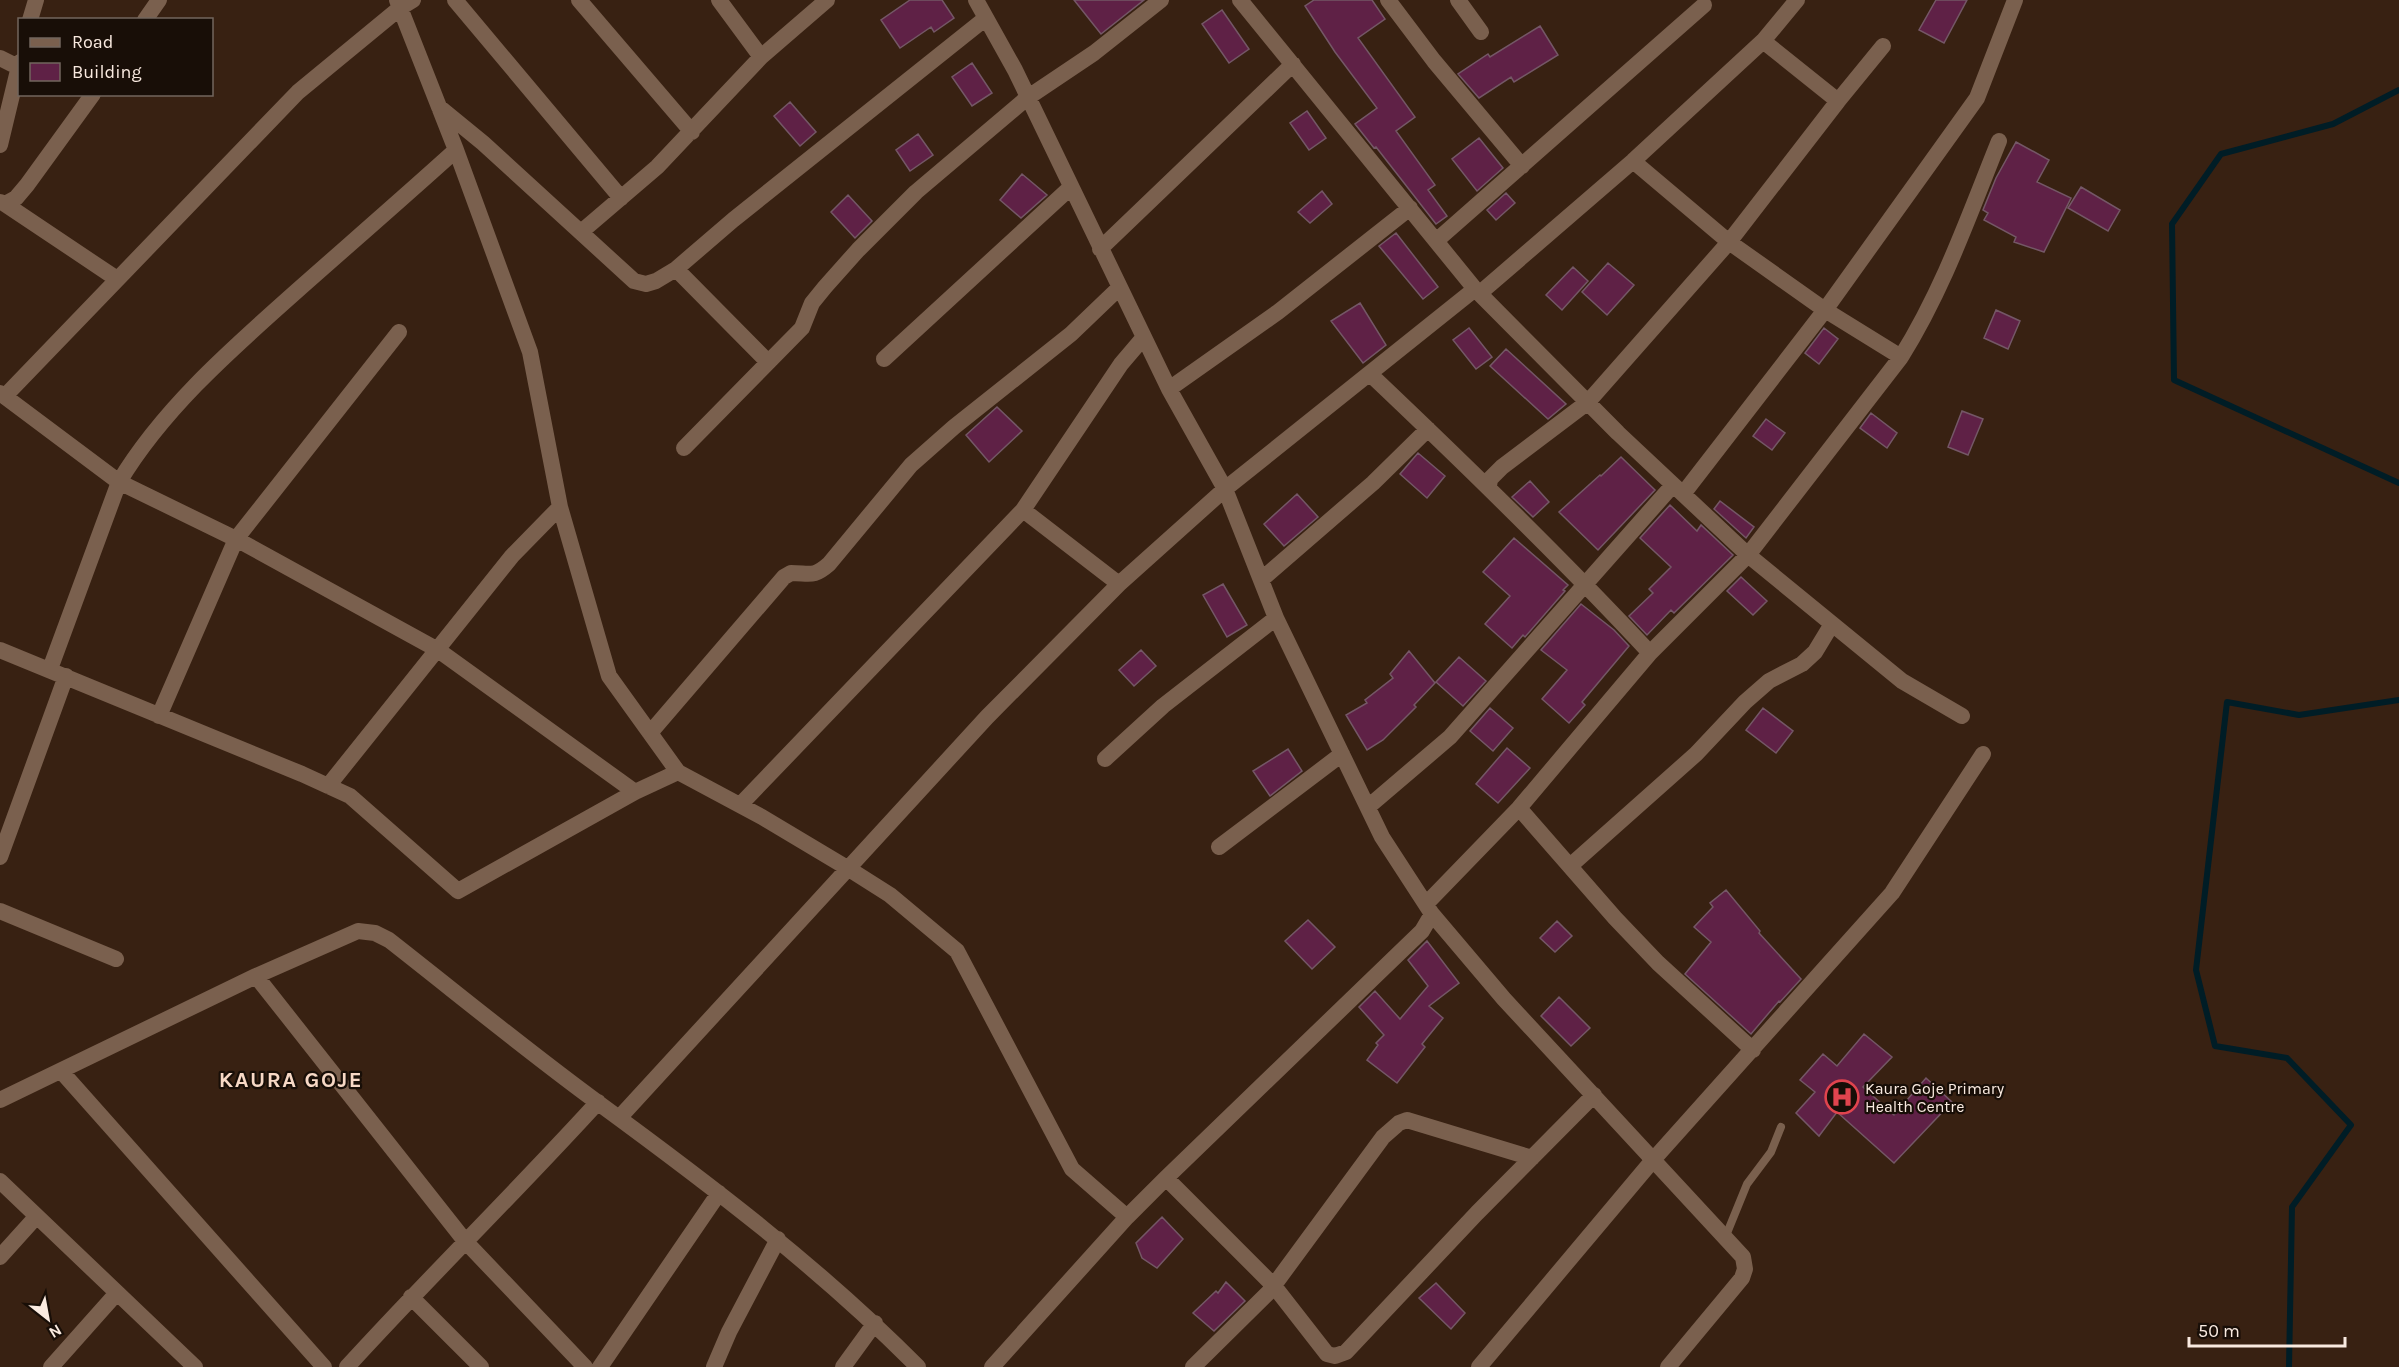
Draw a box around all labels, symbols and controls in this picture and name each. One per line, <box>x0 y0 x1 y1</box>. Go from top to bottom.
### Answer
legend <box>18 18 213 96</box>
text: Road <box>72 31 113 53</box>
text: Building <box>72 61 142 83</box>
district label: KAURA GOJE <box>219 1067 363 1093</box>
hospital icon: Kaura Goje Primary Health Centre <box>1824 1079 1860 1115</box>
place label: Kaura Goje Primary Health Centre <box>1865 1079 2005 1116</box>
north arrow <box>18 1289 78 1349</box>
scale bar <box>2189 1310 2345 1348</box>
text: N <box>46 1320 65 1343</box>
text: 50 m <box>2198 1320 2240 1342</box>

